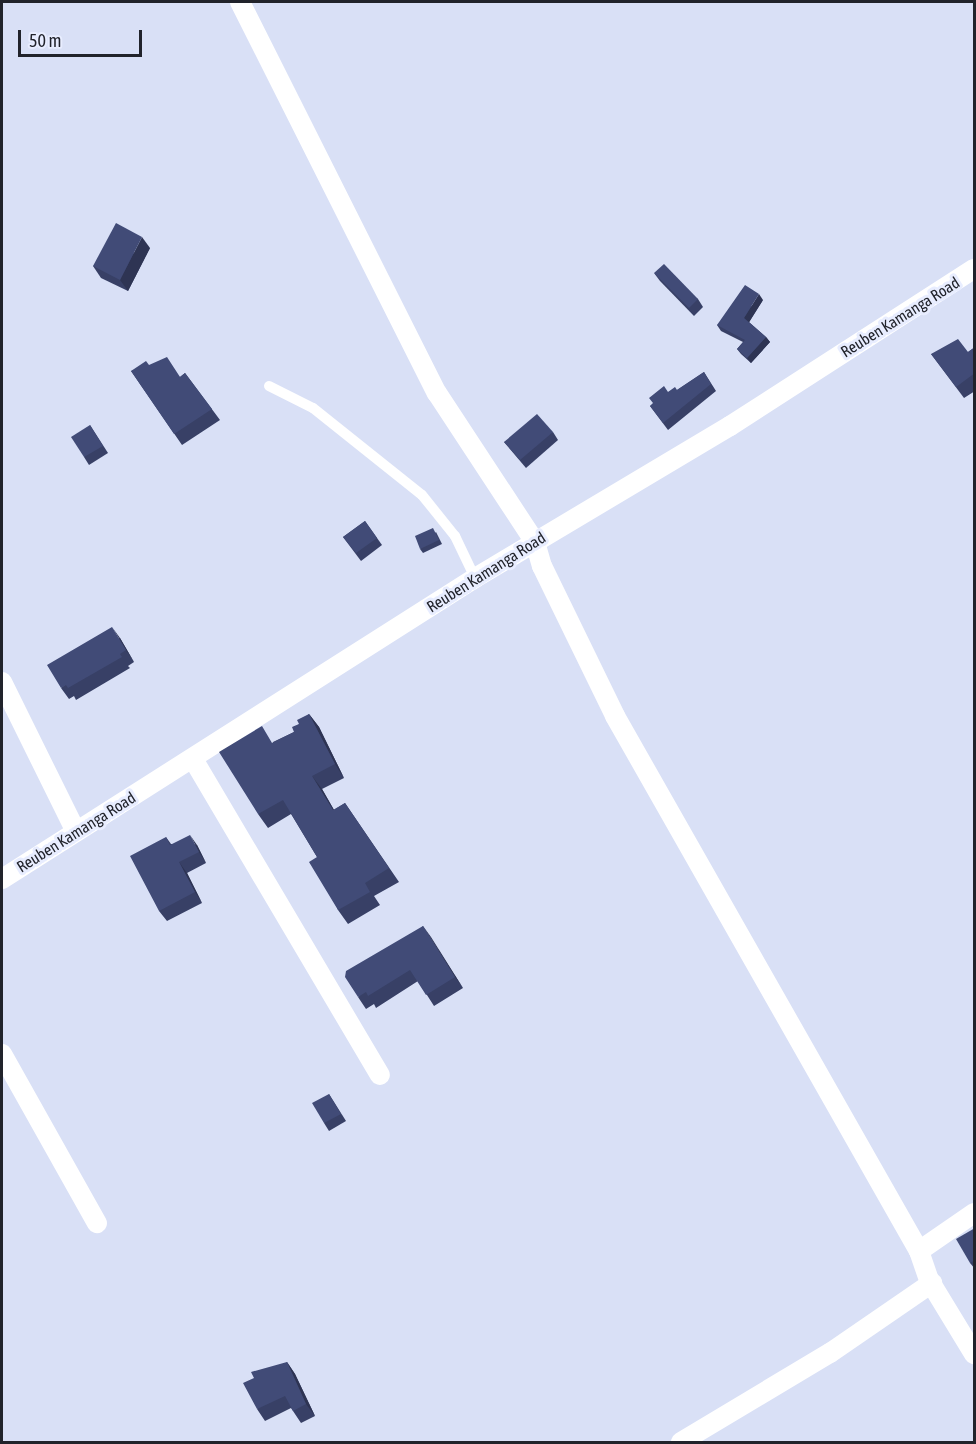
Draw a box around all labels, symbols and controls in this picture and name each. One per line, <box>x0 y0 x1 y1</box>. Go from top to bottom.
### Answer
scale bar <box>21 18 146 56</box>
text: 50 m <box>29 30 61 51</box>
street label: Reuben Kamanga Road <box>837 273 963 361</box>
street label: Reuben Kamanga Road <box>423 528 549 616</box>
street label: Reuben Kamanga Road <box>13 788 139 876</box>

